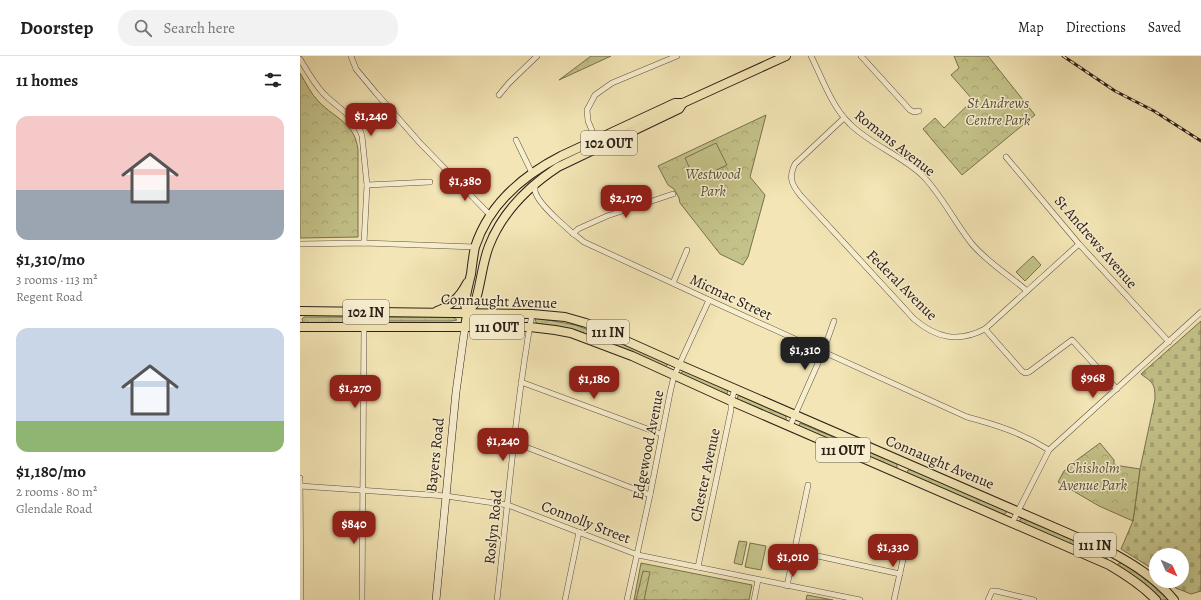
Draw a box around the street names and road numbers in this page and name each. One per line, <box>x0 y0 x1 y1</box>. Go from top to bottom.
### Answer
street label: Romans Avenue <box>850 105 940 181</box>
road number: 102 OUT <box>581 131 637 155</box>
street label: St Andrews Avenue <box>1050 191 1142 293</box>
street label: Federal Avenue <box>862 245 942 325</box>
street label: Micmac Street <box>687 269 776 325</box>
street label: Connaught Avenue <box>441 289 558 313</box>
road number: 102 IN <box>343 300 389 324</box>
road number: 111 OUT <box>470 315 524 339</box>
road number: 111 IN <box>587 320 629 344</box>
street label: Edgewood Avenue <box>628 388 669 502</box>
street label: Bayers Road <box>421 416 449 493</box>
street label: Chester Avenue <box>685 426 725 524</box>
street label: Connaught Avenue <box>883 430 998 494</box>
road number: 111 OUT <box>816 438 870 462</box>
street label: Roslyn Road <box>479 488 507 565</box>
street label: Connolly Street <box>538 496 634 548</box>
road number: 111 IN <box>1074 533 1116 557</box>

